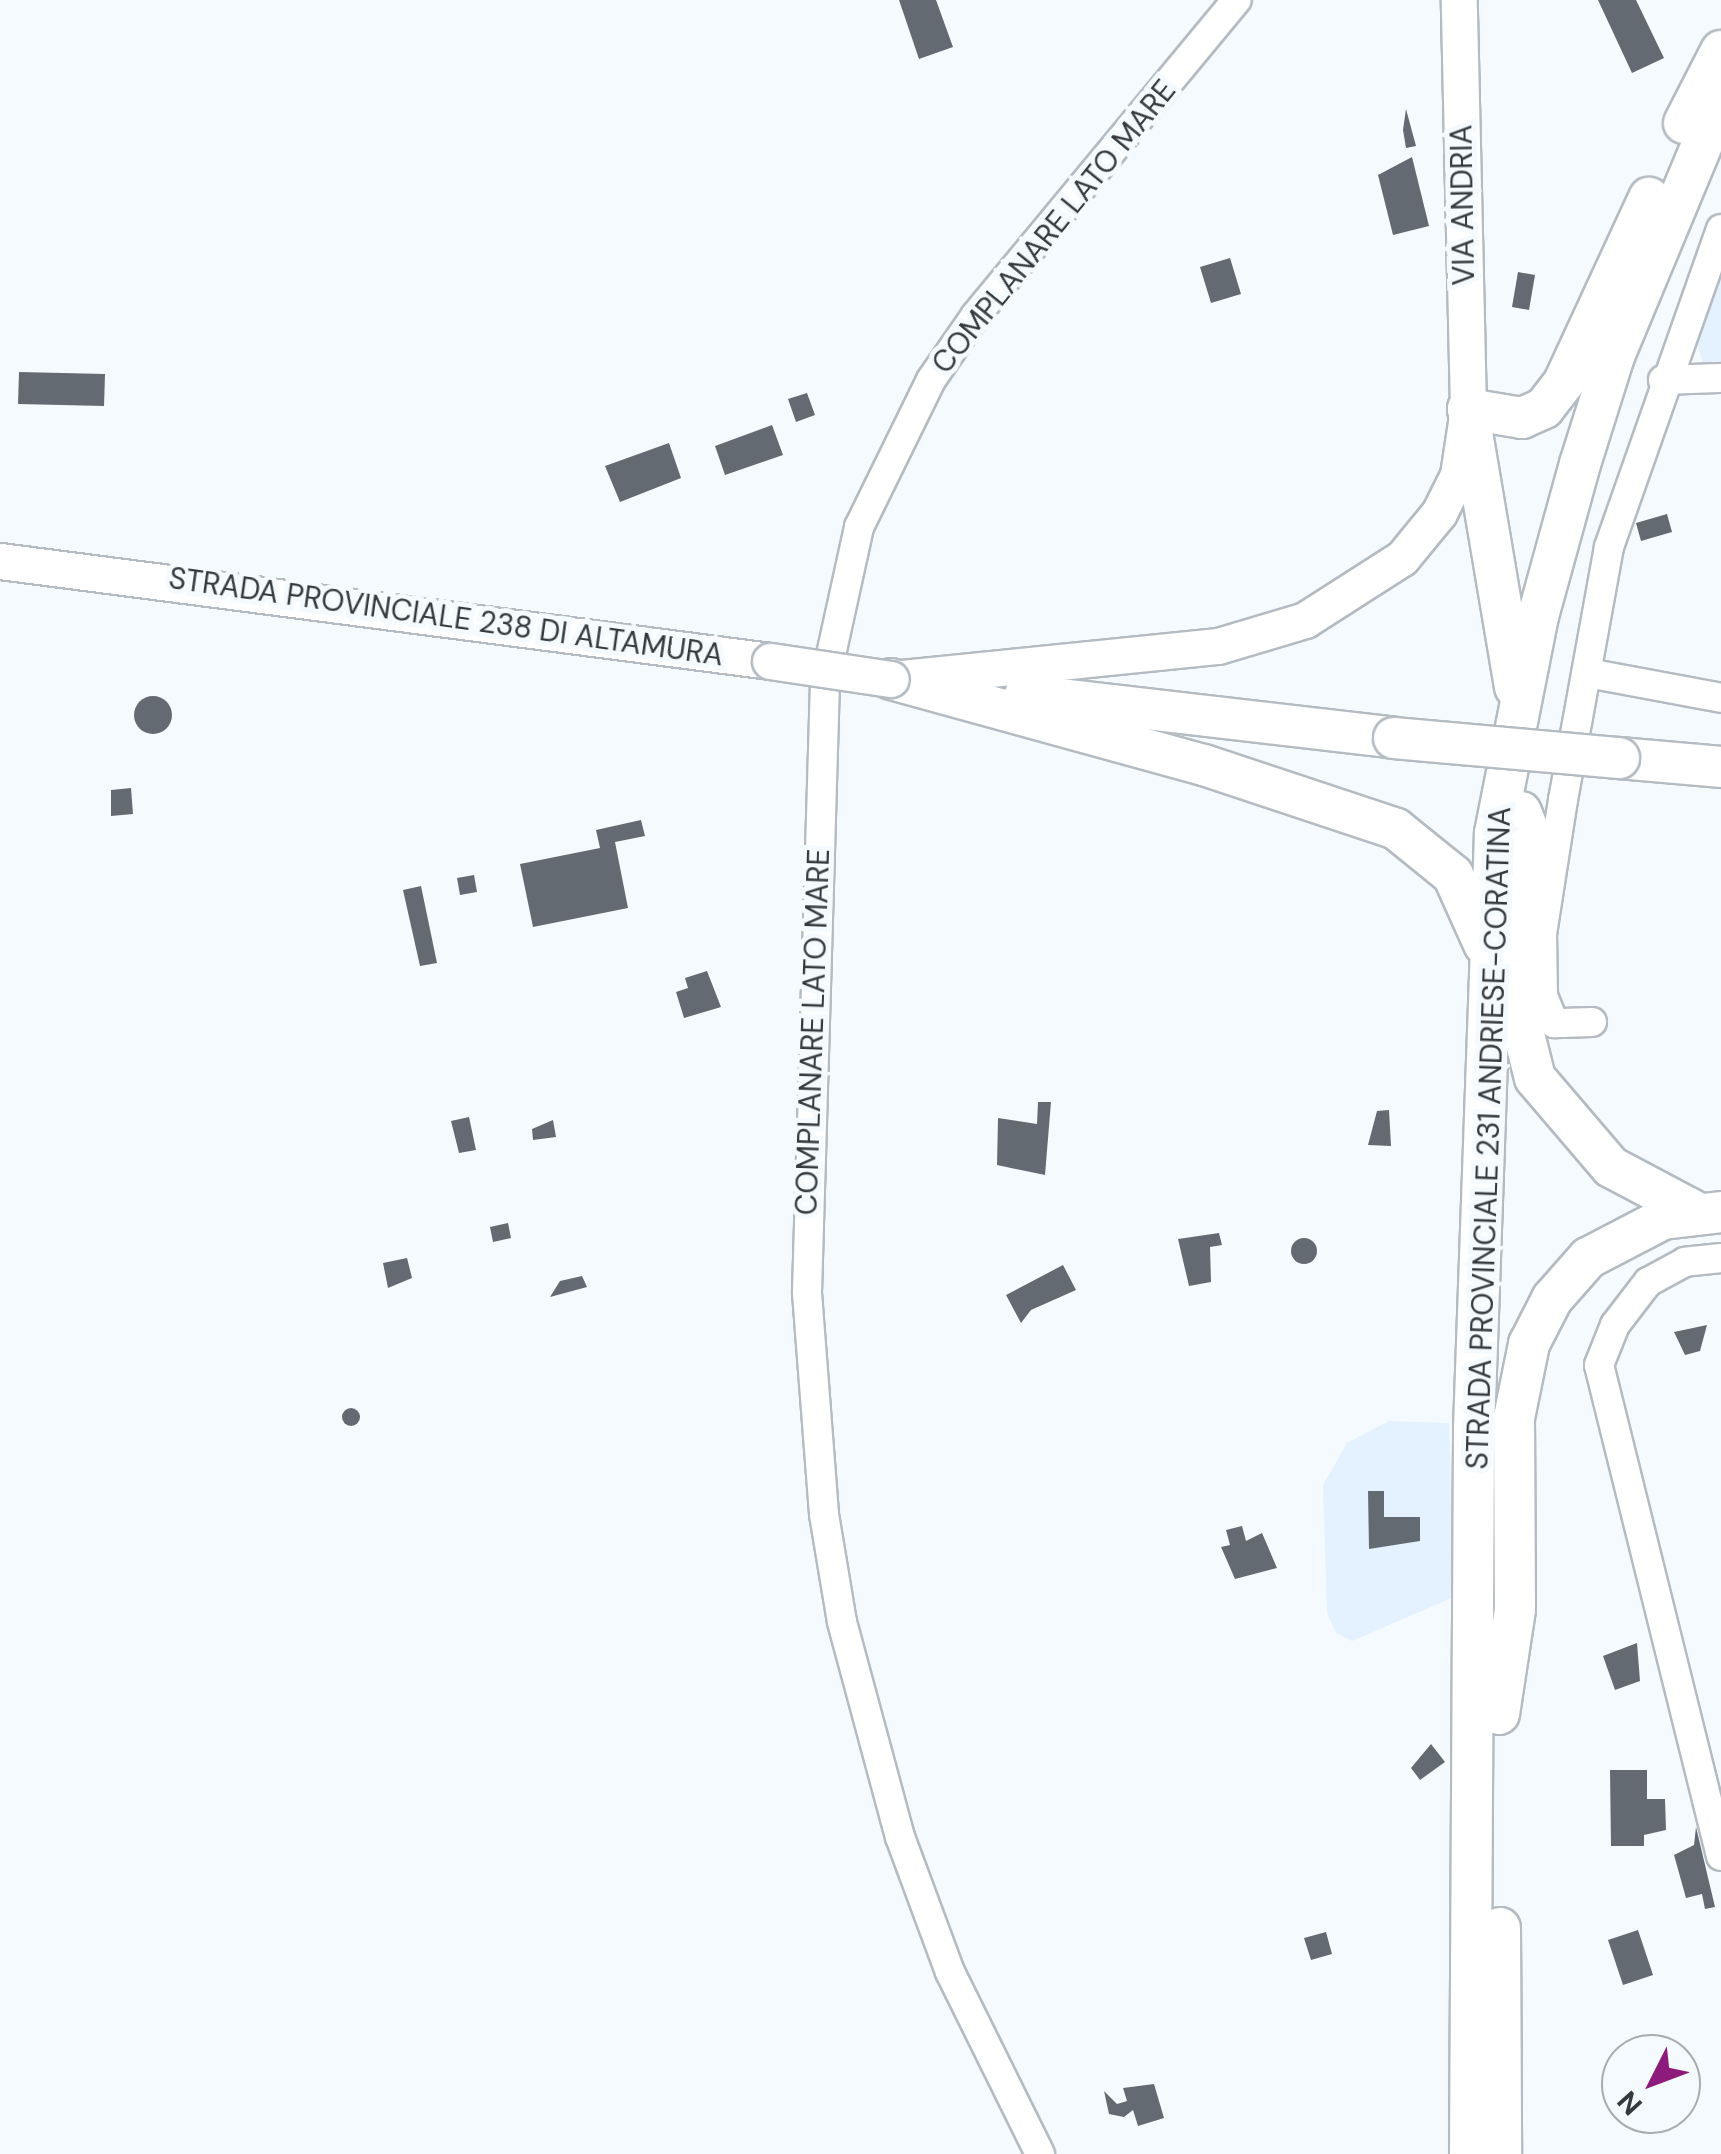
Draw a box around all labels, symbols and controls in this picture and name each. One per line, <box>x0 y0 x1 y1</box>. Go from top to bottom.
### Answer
street label: COMPLANARE LATO MARE <box>925 73 1183 381</box>
street label: VIA ANDRIA <box>1444 124 1482 286</box>
street label: STRADA PROVINCIALE 238 DI ALTAMURA <box>167 560 725 674</box>
street label: STRADA PROVINCIALE 231 ANDRIESE-CORATINA <box>1459 806 1519 1470</box>
street label: COMPLANARE LATO MARE <box>789 848 837 1216</box>
north arrow <box>1601 2034 1701 2134</box>
text: N <box>1609 2083 1650 2123</box>

